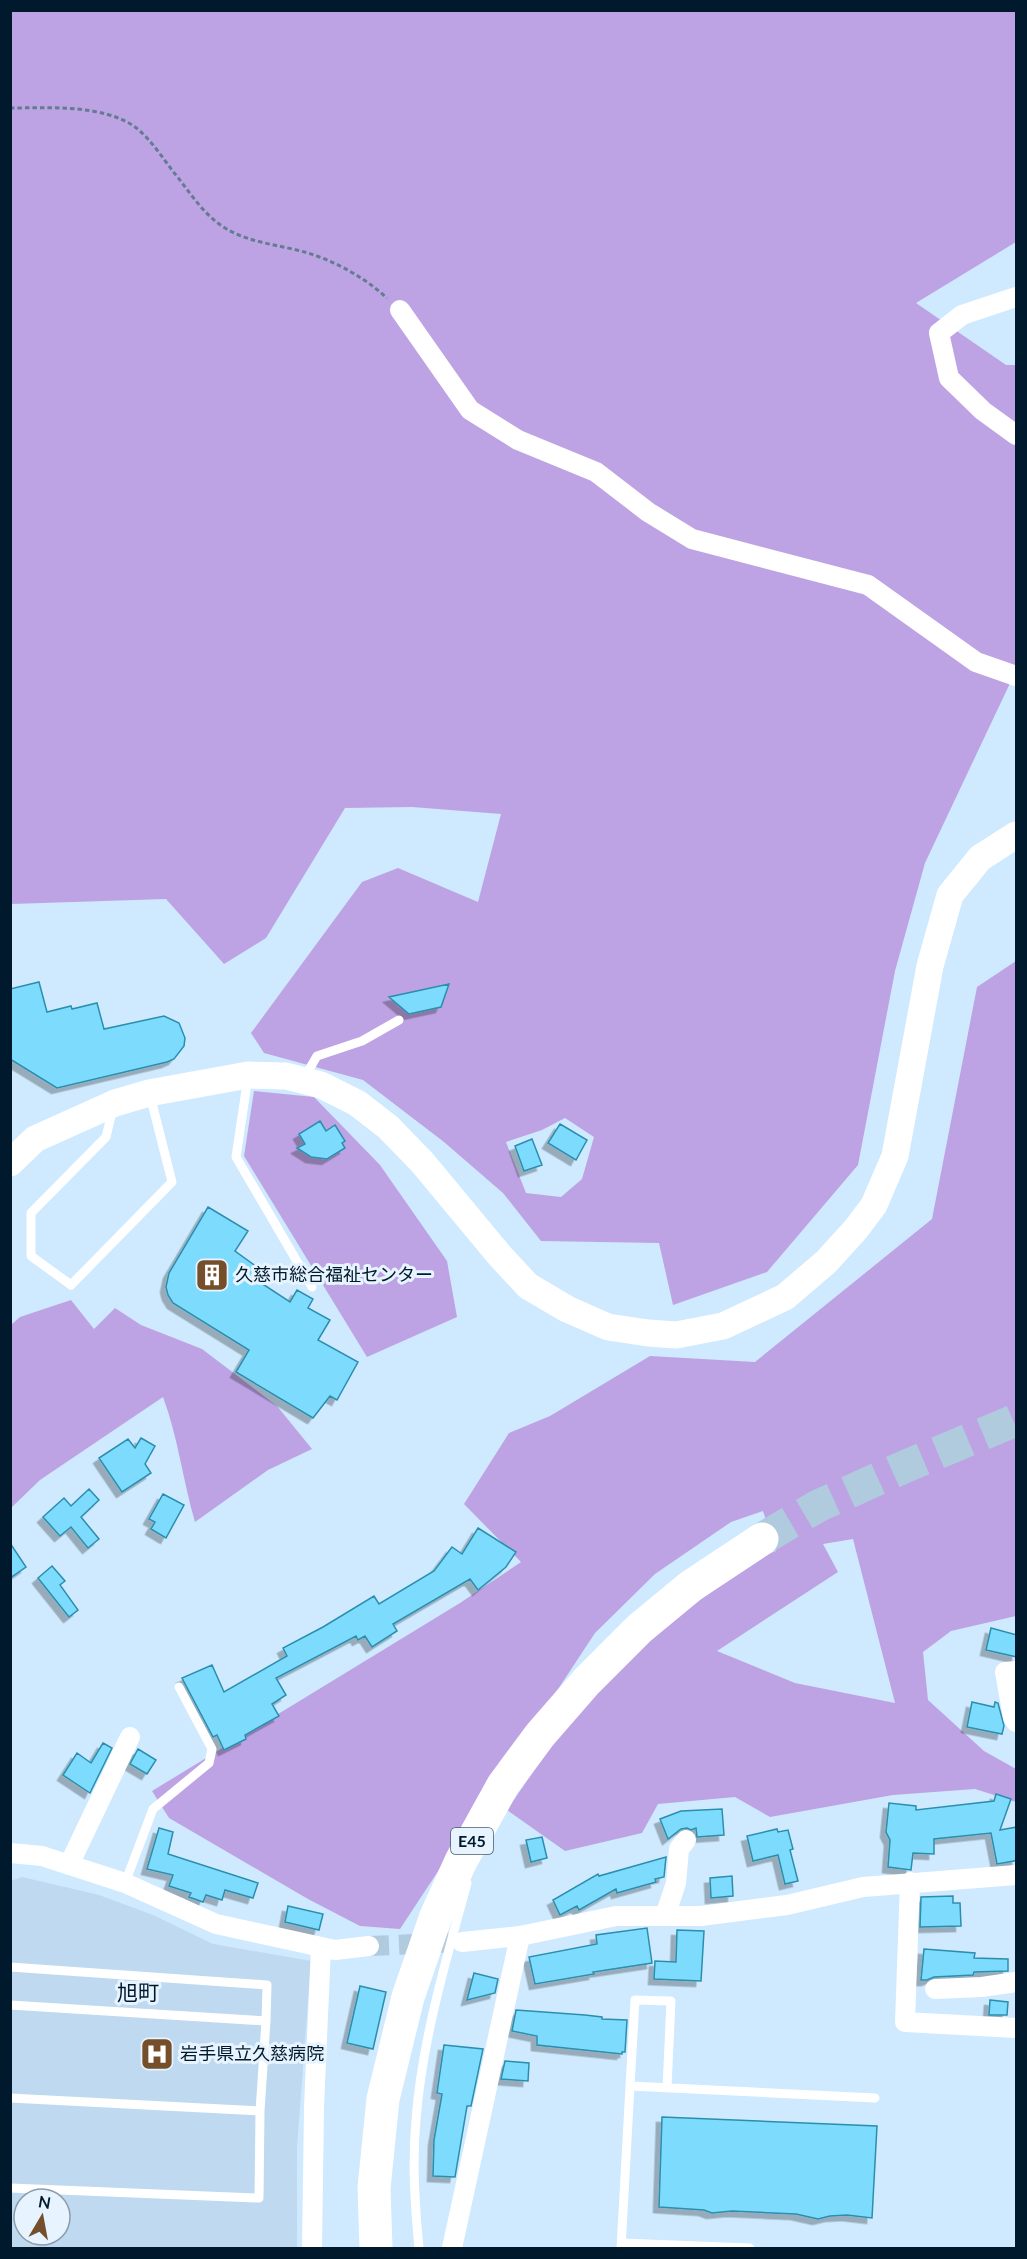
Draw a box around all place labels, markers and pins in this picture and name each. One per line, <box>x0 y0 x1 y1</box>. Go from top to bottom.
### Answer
building icon: 久慈市総合福祉センター <box>194 1257 230 1293</box>
place label: 久慈市総合福祉センター <box>235 1263 433 1285</box>
hospital icon: 岩手県立久慈病院 <box>139 2036 175 2072</box>
place label: 岩手県立久慈病院 <box>180 2042 324 2064</box>

